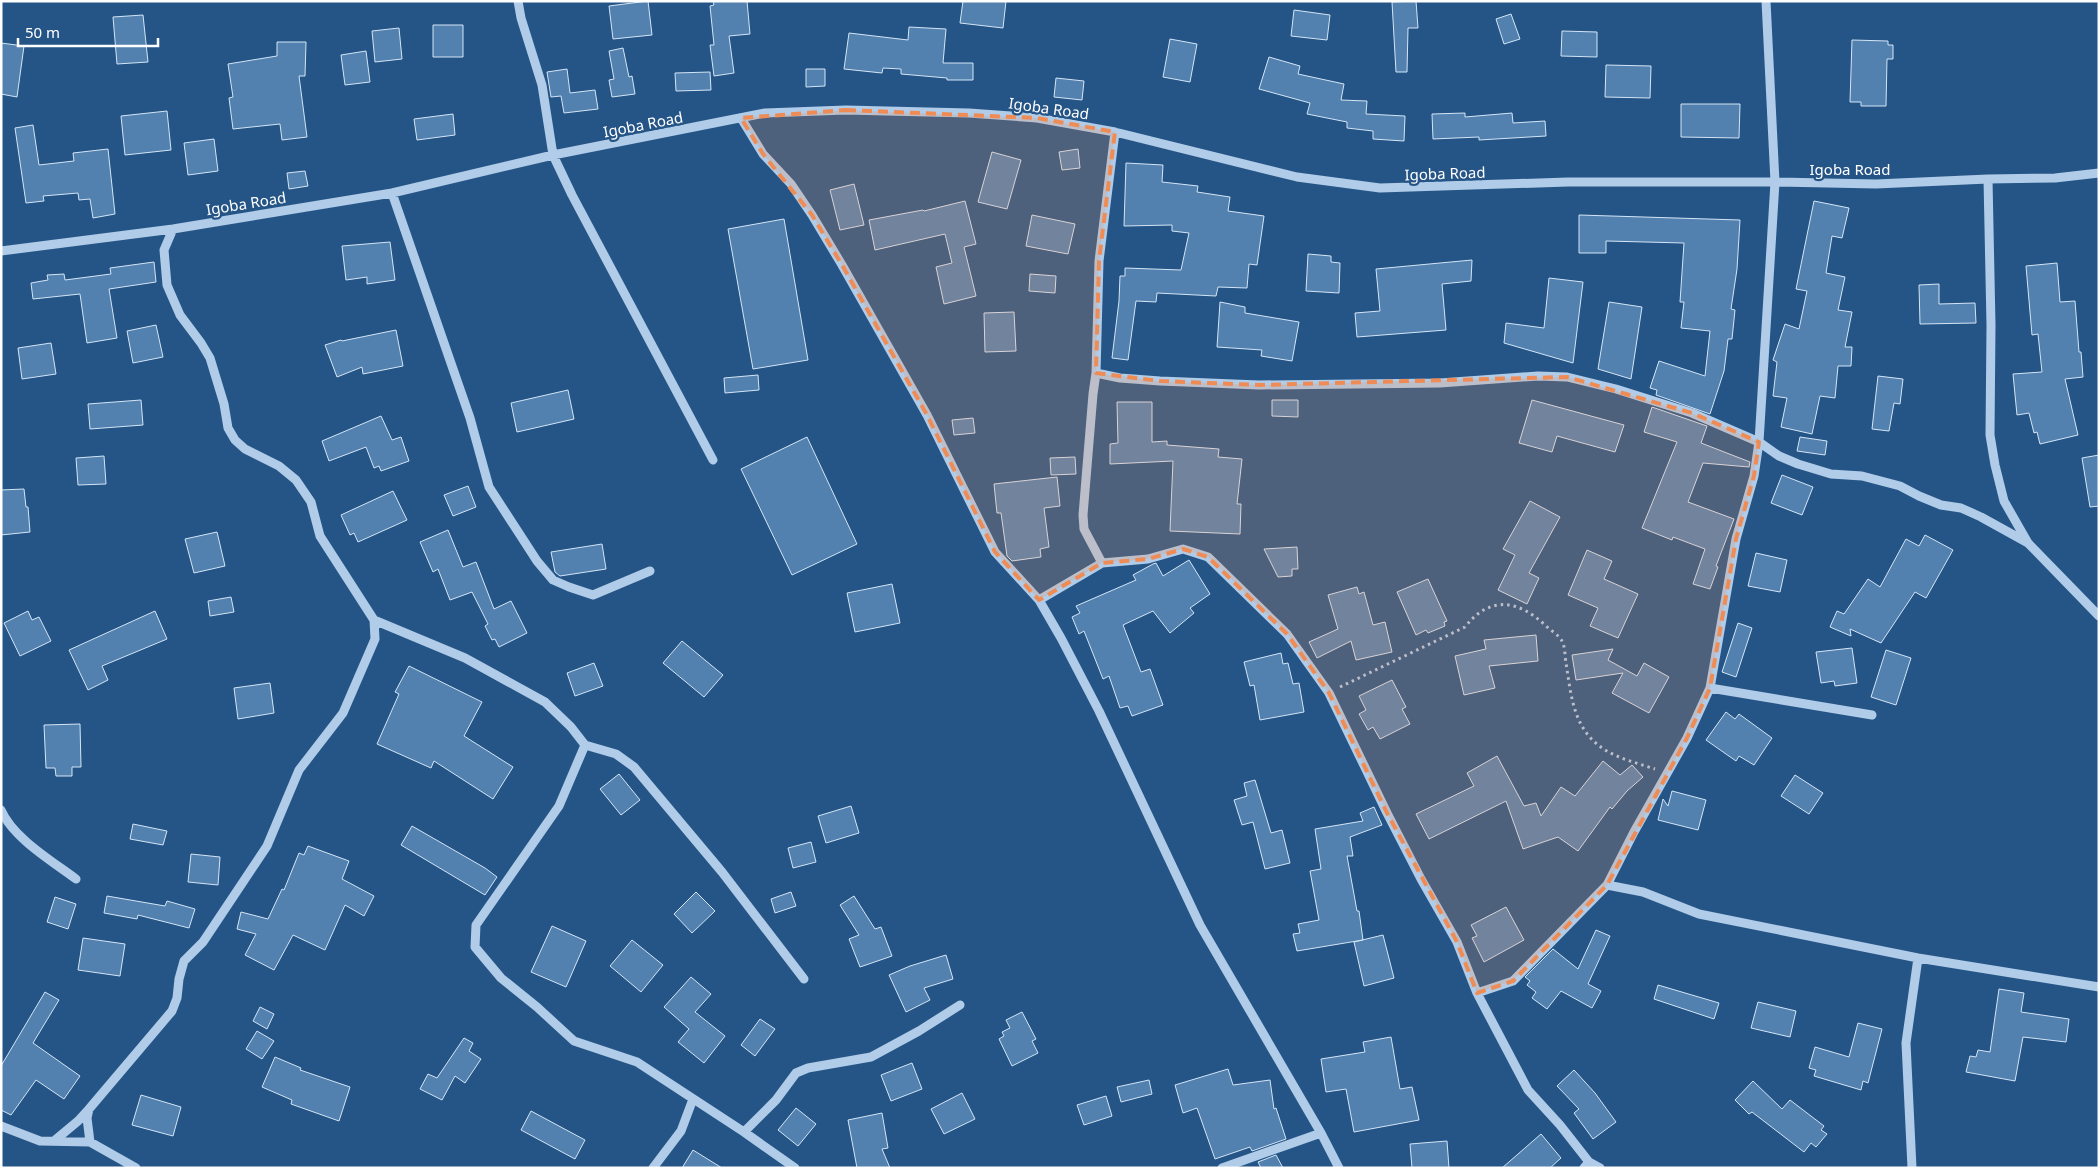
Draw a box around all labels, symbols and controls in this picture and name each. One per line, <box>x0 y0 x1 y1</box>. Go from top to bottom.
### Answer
scale bar <box>18 15 158 47</box>
text: 50 m <box>25 22 60 42</box>
street label: Igoba Road <box>1008 92 1090 124</box>
street label: Igoba Road <box>601 106 685 142</box>
street label: Igoba Road <box>1810 159 1890 179</box>
street label: Igoba Road <box>1404 162 1486 184</box>
street label: Igoba Road <box>204 187 288 219</box>

